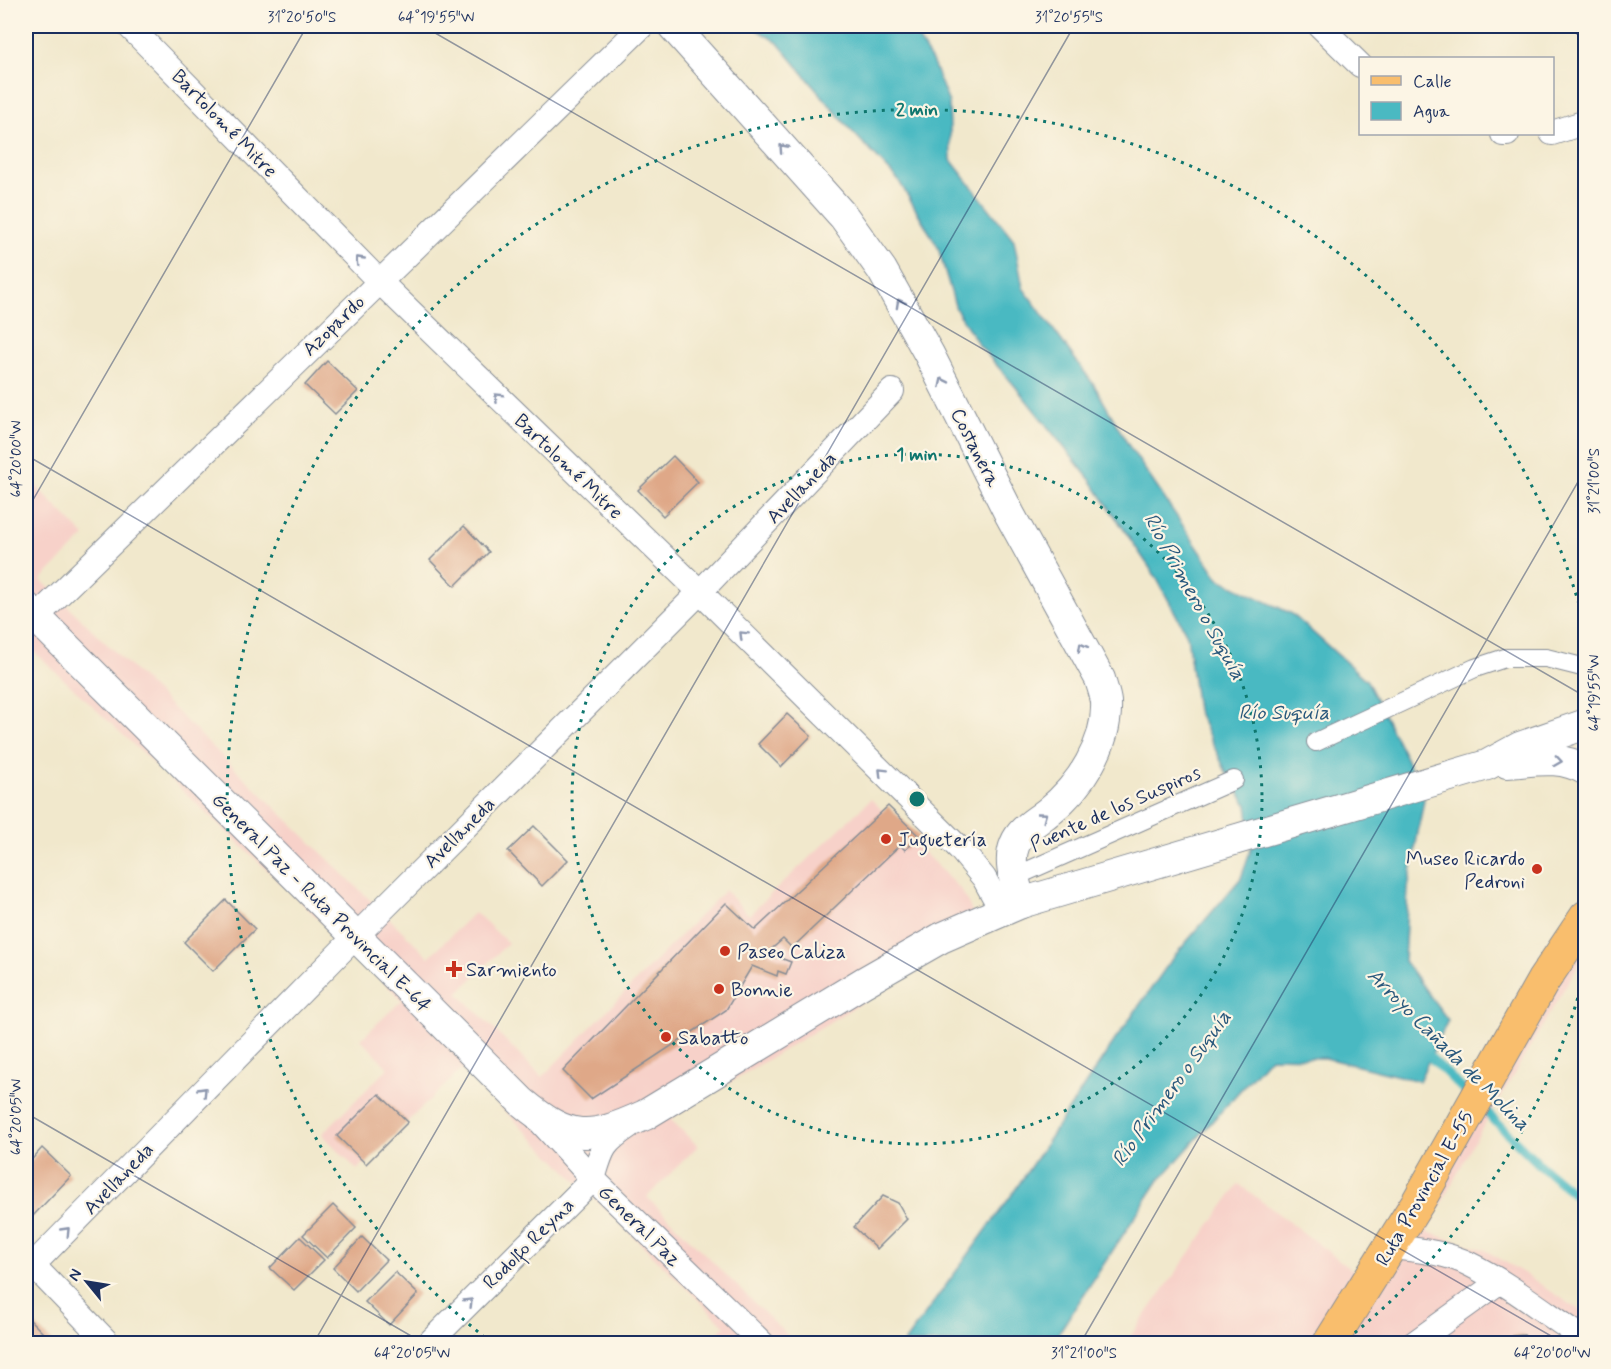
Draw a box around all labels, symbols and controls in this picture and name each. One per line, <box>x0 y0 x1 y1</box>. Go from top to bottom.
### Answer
text: 31°20'50"S <box>268 8 336 28</box>
text: 64°19'55"W <box>398 8 474 28</box>
text: 31°20'55"S <box>1035 8 1103 28</box>
legend <box>1359 57 1554 135</box>
street label: Bartolomé Mitre <box>165 64 283 184</box>
text: Calle <box>1413 70 1452 94</box>
text: 2 min <box>896 98 938 122</box>
text: Agua <box>1413 100 1450 124</box>
one-way arrow <box>779 144 790 154</box>
one-way arrow <box>355 257 366 268</box>
street label: Azopardo <box>297 289 371 363</box>
one-way arrow <box>896 299 907 309</box>
one-way arrow <box>938 377 950 388</box>
one-way arrow <box>495 393 506 404</box>
street label: Costanera <box>943 404 1006 493</box>
street label: Bartolomé Mitre <box>508 408 628 526</box>
text: 64°20'00"W <box>7 421 27 498</box>
text: 1 min <box>896 443 938 467</box>
street label: Avellaneda <box>761 446 843 530</box>
text: 31°21'00"S <box>1585 448 1605 514</box>
water label: Río Primero o Suquía <box>1137 508 1252 685</box>
one-way arrow <box>740 631 750 642</box>
one-way arrow <box>1078 643 1089 653</box>
text: 64°19'55"W <box>1585 655 1605 731</box>
water label: Río Suquía <box>1238 699 1330 727</box>
one-way arrow <box>1553 754 1562 766</box>
street label: Puente de los Suspiros <box>1026 760 1205 859</box>
one-way arrow <box>879 768 889 779</box>
street label: General Paz - Ruta Provincial E-64 <box>205 787 437 1019</box>
centre of rings <box>907 789 927 809</box>
street label: Avellaneda <box>418 791 502 875</box>
one-way arrow <box>1036 812 1047 823</box>
place label: Juguetería <box>898 827 987 856</box>
marker: Juguetería <box>879 832 893 846</box>
place label: Museo Ricardo Pedroni <box>1406 846 1525 896</box>
marker: Museo Ricardo Pedroni <box>1530 862 1544 876</box>
place label: Paseo Caliza <box>737 939 846 966</box>
marker: Paseo Caliza <box>718 944 732 958</box>
place label: Sarmiento <box>466 957 557 984</box>
marker: Sarmiento <box>447 962 461 976</box>
water label: Arroyo Cañada de Molina <box>1361 962 1536 1137</box>
place label: Bonnie <box>731 977 793 1004</box>
marker: Bonnie <box>712 982 726 996</box>
water label: Río Primero o Suquía <box>1106 1005 1238 1172</box>
place label: Sabatto <box>678 1025 749 1052</box>
marker: Sabatto <box>659 1030 673 1044</box>
text: 64°20'05"W <box>7 1079 27 1155</box>
one-way arrow <box>196 1088 207 1098</box>
street label: Ruta Provincial E-55 <box>1370 1106 1481 1271</box>
street label: Avellaneda <box>78 1137 160 1221</box>
street label: General Paz <box>591 1179 687 1273</box>
street label: Rodolfo Reyna <box>477 1192 582 1297</box>
one-way arrow <box>59 1227 70 1238</box>
north arrow <box>57 1252 117 1312</box>
text: N <box>64 1265 87 1285</box>
one-way arrow <box>462 1299 473 1310</box>
text: 64°20'05"W <box>374 1344 450 1364</box>
text: 31°21'00"S <box>1051 1344 1117 1364</box>
text: 64°20'00"W <box>1514 1344 1591 1364</box>

